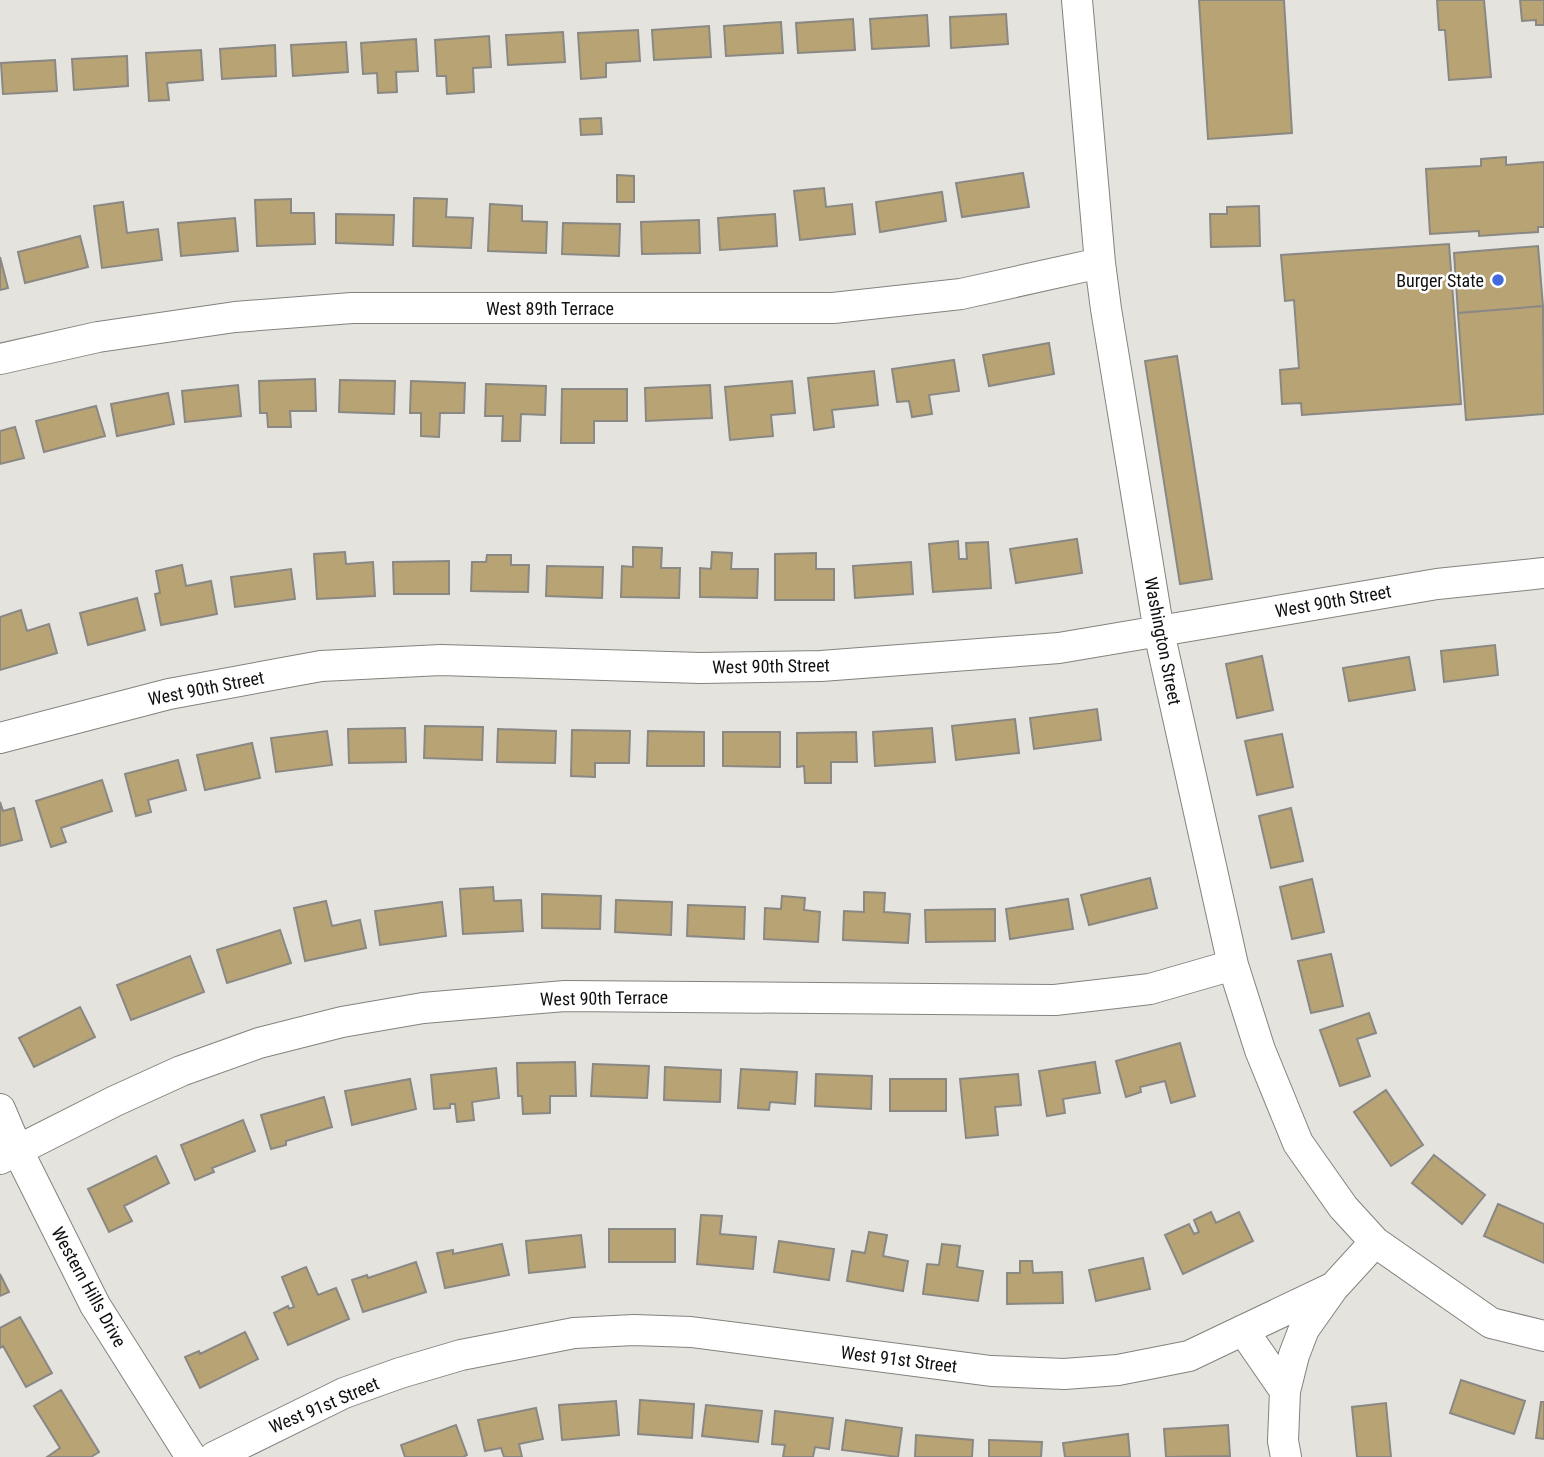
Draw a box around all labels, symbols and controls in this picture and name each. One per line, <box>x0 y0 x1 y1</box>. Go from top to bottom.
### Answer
place label: Burger State <box>1396 270 1484 291</box>
marker: Burger State <box>1490 272 1506 288</box>
street label: West 89th Terrace <box>486 298 614 319</box>
street label: Washington Street <box>1140 575 1186 707</box>
street label: West 90th Street <box>1273 580 1393 622</box>
street label: West 90th Street <box>712 654 830 678</box>
street label: West 90th Street <box>146 666 266 710</box>
street label: West 90th Terrace <box>540 986 668 1010</box>
street label: Western Hills Drive <box>47 1223 131 1351</box>
street label: West 91st Street <box>840 1341 958 1377</box>
street label: West 91st Street <box>266 1372 382 1438</box>

